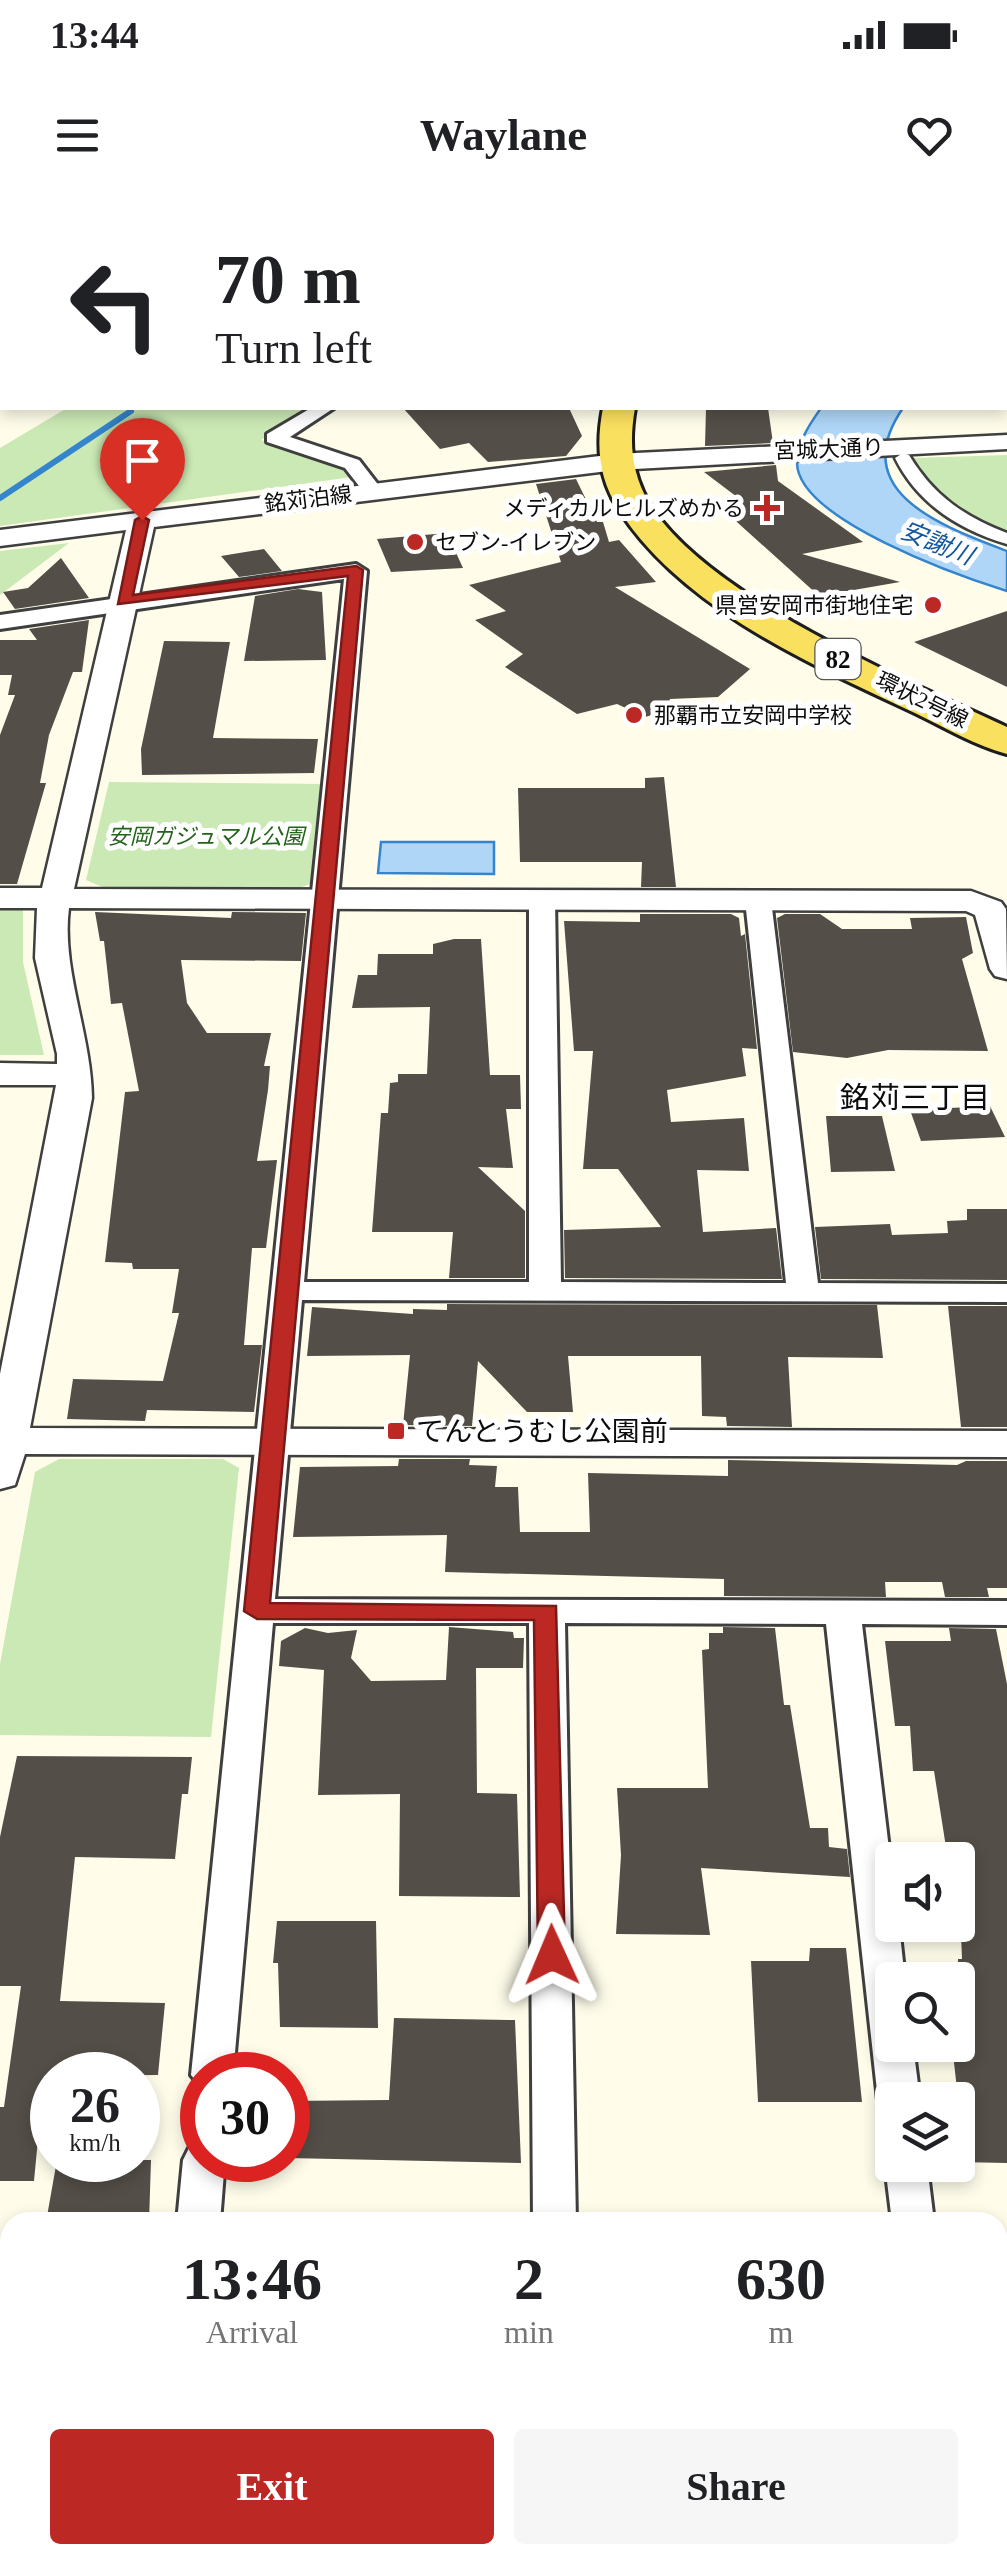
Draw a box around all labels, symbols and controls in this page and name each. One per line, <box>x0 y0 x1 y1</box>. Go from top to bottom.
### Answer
text: 13:44 <box>50 14 139 56</box>
icon: menu <box>50 108 105 163</box>
icon: heart <box>902 108 957 163</box>
text: Waylane <box>420 110 587 160</box>
icon: left <box>50 240 180 370</box>
text: 70 m <box>215 241 361 318</box>
text: Turn left <box>215 323 372 373</box>
pin <box>100 418 185 521</box>
icon: arrive <box>115 433 170 488</box>
street label: 宮城大通り <box>774 435 884 463</box>
street label: 銘苅泊線 <box>263 481 353 517</box>
marker: メディカルヒルズめかる <box>754 495 780 521</box>
place label: メディカルヒルズめかる <box>504 496 744 521</box>
water label: 安謝川 <box>897 516 980 571</box>
place label: セブン-イレブン <box>435 530 596 555</box>
marker: セブン-イレブン <box>404 531 426 553</box>
place label: 県営安岡市街地住宅 <box>715 593 913 618</box>
marker: 県営安岡市街地住宅 <box>922 594 944 616</box>
road number: 82 <box>816 639 860 679</box>
street label: 環状2号線 <box>872 667 972 733</box>
place label: 那覇市立安岡中学校 <box>654 703 852 728</box>
marker: 那覇市立安岡中学校 <box>623 704 645 726</box>
park label: 安岡ガジュマル公園 <box>108 824 307 849</box>
district label: 銘苅三丁目 <box>840 1081 990 1114</box>
place label: てんとうむし公園前 <box>416 1416 668 1447</box>
marker: てんとうむし公園前 <box>385 1420 407 1442</box>
map controls <box>875 1842 975 2182</box>
button: sound <box>875 1842 975 1942</box>
position arrow <box>500 1903 604 2007</box>
button: search <box>875 1962 975 2062</box>
speed limit sign: 30 <box>180 2052 310 2182</box>
text: 26 <box>70 2077 120 2133</box>
button: layers <box>875 2082 975 2182</box>
text: km/h <box>69 2129 121 2156</box>
text: 13:46 <box>182 2246 322 2312</box>
text: 2 <box>514 2246 544 2312</box>
text: 630 <box>736 2246 826 2312</box>
text: Arrival <box>206 2314 298 2350</box>
text: min <box>504 2314 554 2350</box>
text: m <box>768 2314 793 2350</box>
button: Exit <box>50 2429 494 2544</box>
button: Share <box>514 2429 958 2544</box>

